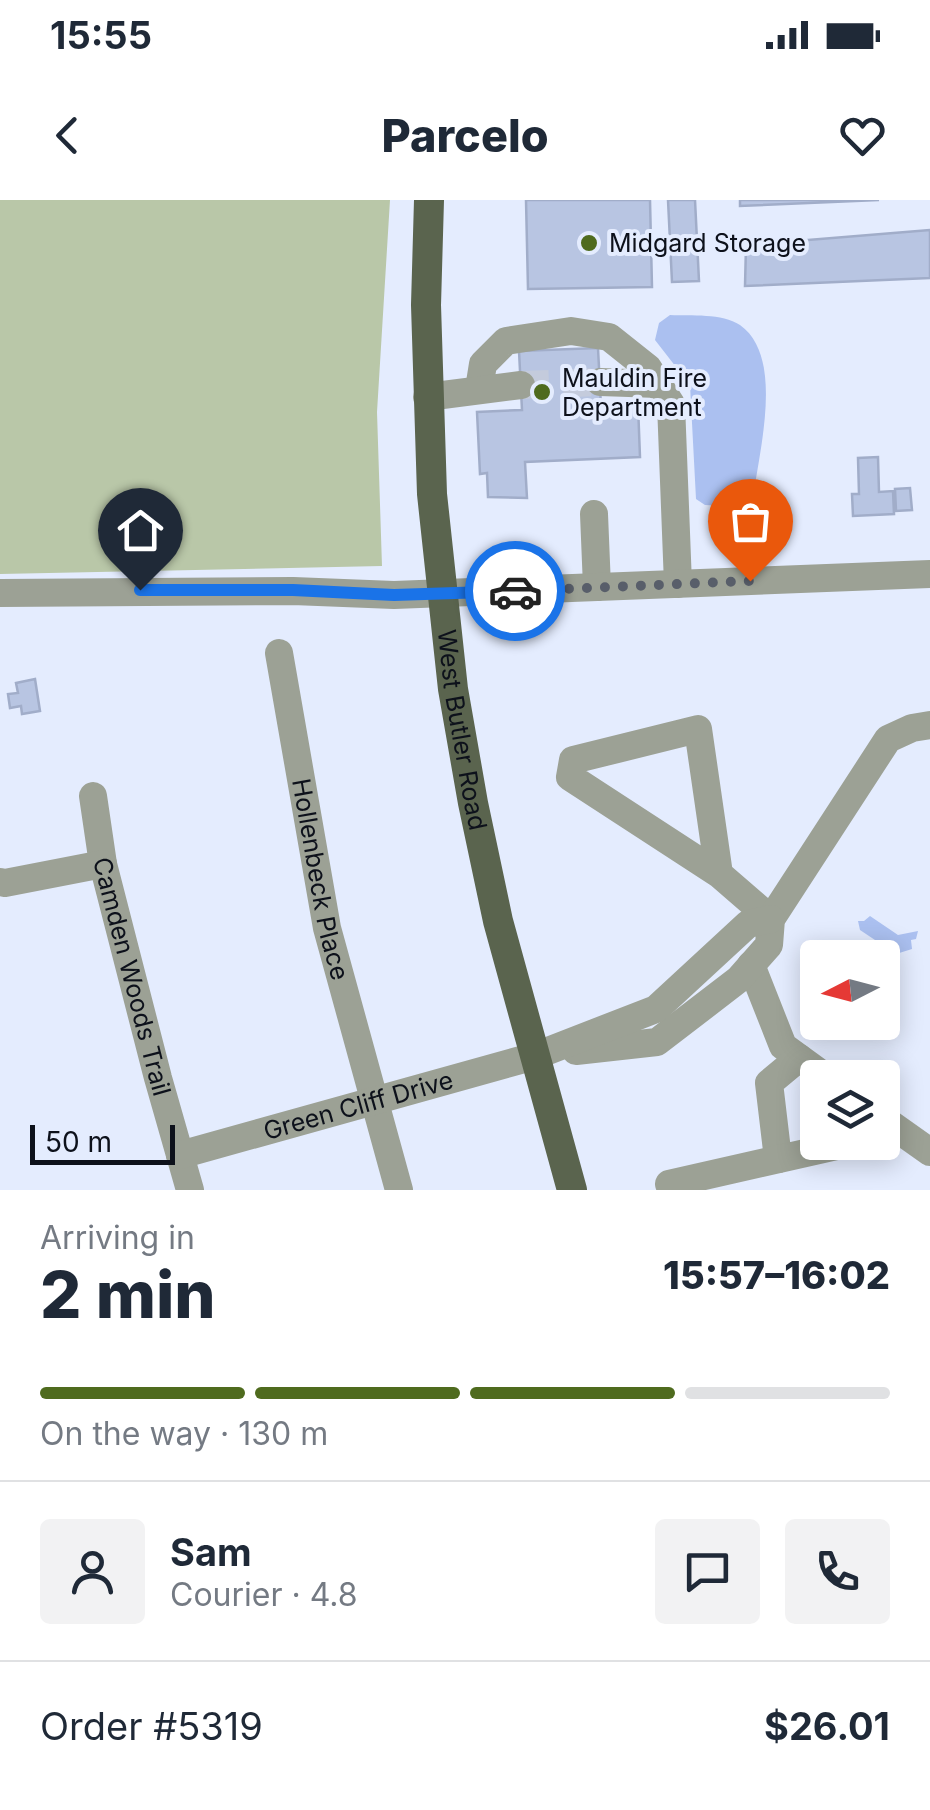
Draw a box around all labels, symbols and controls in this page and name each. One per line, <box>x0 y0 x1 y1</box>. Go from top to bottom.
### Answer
text: 15:55 <box>50 12 152 58</box>
icon: back <box>40 108 95 163</box>
text: Parcelo <box>381 108 549 163</box>
icon: heart <box>835 108 890 163</box>
place label: Midgard Storage <box>609 228 806 258</box>
marker: Midgard Storage <box>578 232 600 254</box>
place label: Mauldin Fire Department <box>562 363 707 422</box>
marker: Mauldin Fire Department <box>531 381 553 403</box>
pin <box>708 479 793 582</box>
pin <box>98 488 183 591</box>
icon: bag <box>723 494 778 549</box>
icon: home <box>113 503 168 558</box>
courier <box>465 541 565 641</box>
icon: car <box>488 564 543 619</box>
street label: West Butler Road <box>432 628 493 833</box>
street label: Hollenbeck Place <box>286 776 356 983</box>
street label: Camden Woods Trail <box>87 854 177 1099</box>
north arrow <box>800 940 900 1040</box>
map controls <box>800 940 900 1160</box>
button: layers <box>800 1060 900 1160</box>
street label: Green Cliff Drive <box>260 1065 456 1146</box>
scale bar <box>30 1120 175 1164</box>
text: 50 m <box>45 1125 112 1159</box>
text: Arriving in <box>40 1218 195 1257</box>
text: 15:57–16:02 <box>663 1252 890 1298</box>
text: 2 min <box>40 1255 216 1334</box>
text: On the way · 130 m <box>40 1414 328 1453</box>
button: person <box>40 1519 145 1624</box>
button: chat <box>655 1519 760 1624</box>
button: phone <box>785 1519 890 1624</box>
text: Sam <box>170 1529 252 1575</box>
text: Courier · 4.8 <box>170 1575 358 1614</box>
text: Order #5319 <box>40 1703 263 1749</box>
text: $26.01 <box>764 1703 890 1749</box>

